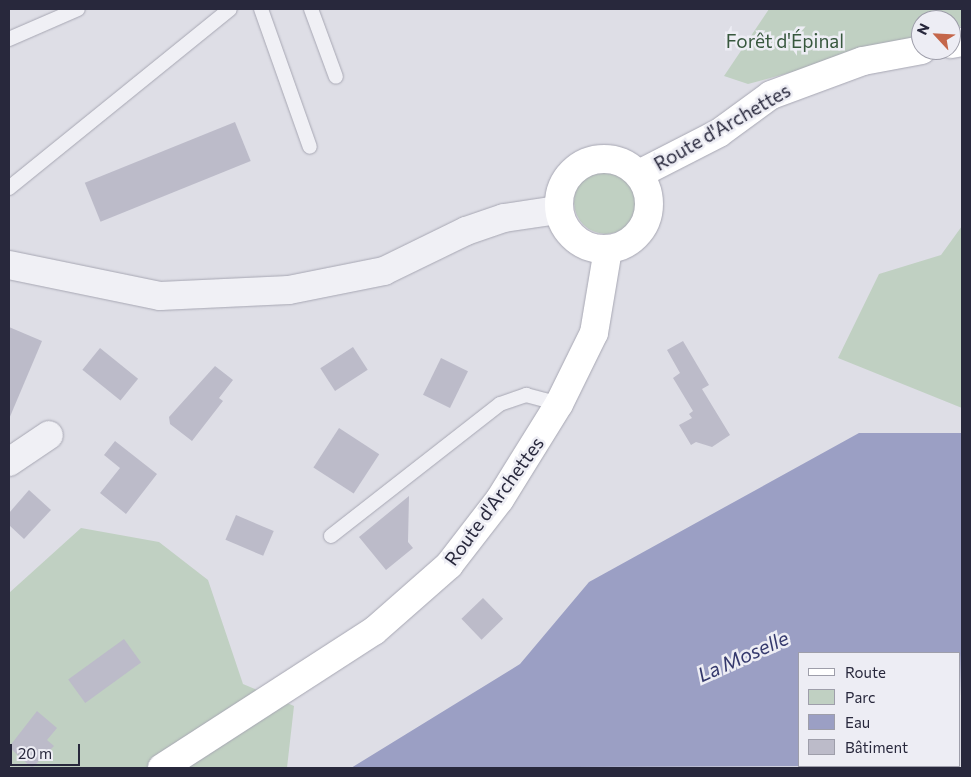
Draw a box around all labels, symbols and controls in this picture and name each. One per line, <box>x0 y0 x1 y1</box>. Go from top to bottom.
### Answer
north arrow <box>911 10 961 60</box>
text: N <box>913 21 933 37</box>
park label: Forêt d'Épinal <box>726 30 844 52</box>
street label: Route d'Archettes <box>650 79 794 175</box>
street label: Route d'Archettes <box>440 432 548 570</box>
water label: La Moselle <box>694 625 792 687</box>
legend <box>798 652 961 767</box>
text: Route <box>845 663 886 681</box>
text: Parc <box>845 688 875 706</box>
text: Eau <box>845 713 870 731</box>
scale bar <box>12 734 82 766</box>
text: Bâtiment <box>845 738 908 756</box>
text: 20 m <box>18 744 52 762</box>

